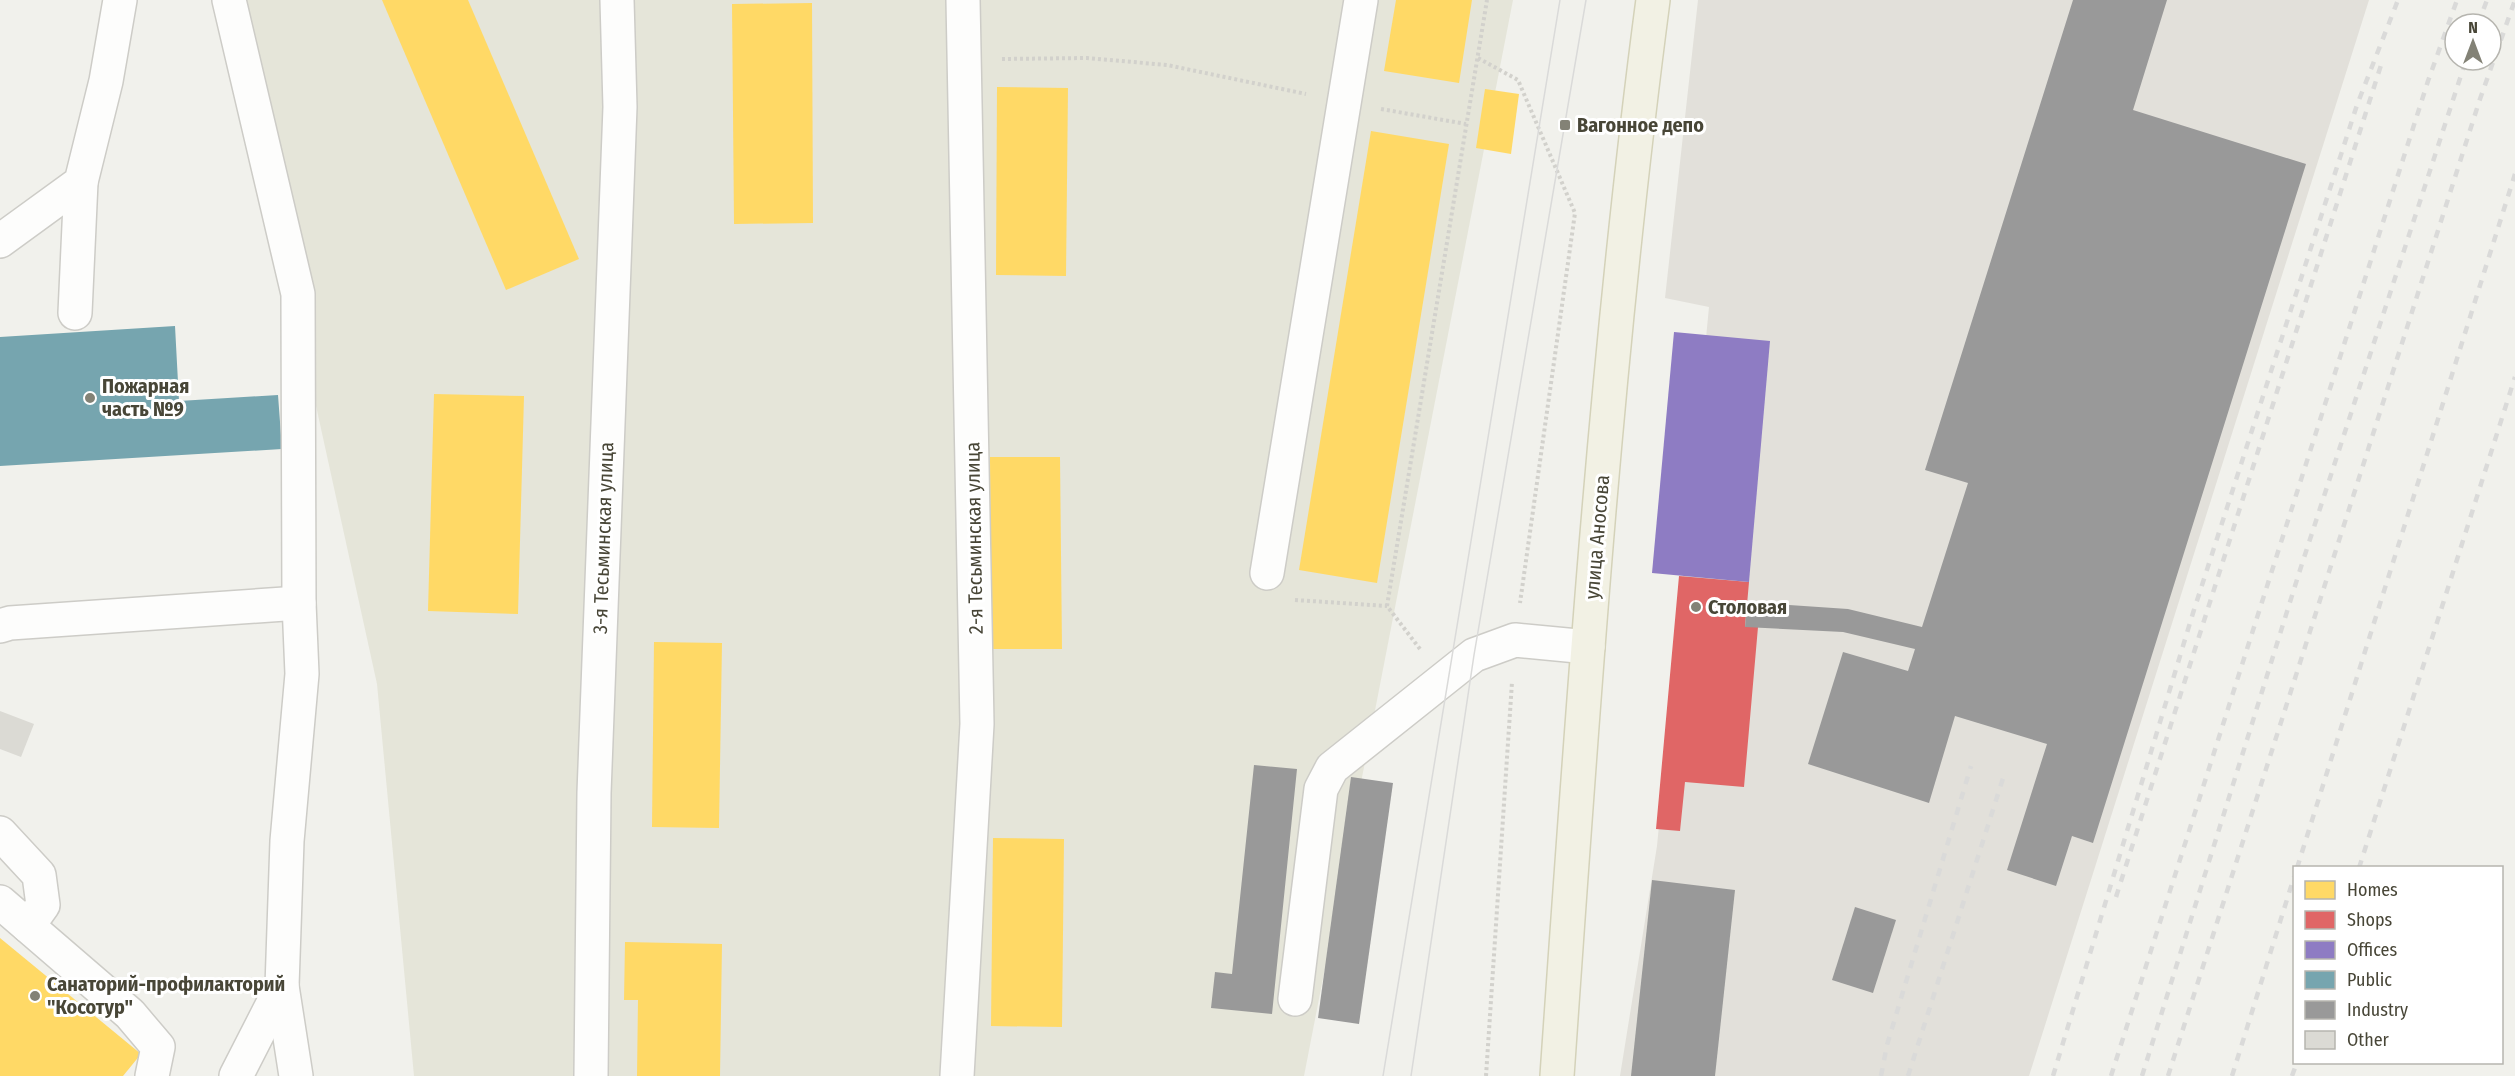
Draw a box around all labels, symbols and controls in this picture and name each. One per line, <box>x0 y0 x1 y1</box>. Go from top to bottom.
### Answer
north arrow <box>2443 12 2503 72</box>
text: N <box>2468 18 2478 37</box>
place label: Вагонное депо <box>1577 113 1704 137</box>
marker: Вагонное депо <box>1558 118 1572 132</box>
place label: Пожарная часть №9 <box>102 374 189 421</box>
marker: Пожарная часть №9 <box>83 391 97 405</box>
street label: 3-я Тесьминская улица <box>588 441 618 635</box>
street label: 2-я Тесьминская улица <box>960 442 988 634</box>
street label: улица Аносова <box>1580 474 1614 600</box>
place label: Столовая <box>1708 595 1787 619</box>
marker: Столовая <box>1689 600 1703 614</box>
legend <box>2293 866 2503 1064</box>
text: Homes <box>2347 879 2398 901</box>
text: Shops <box>2347 909 2392 931</box>
text: Offices <box>2347 939 2397 961</box>
text: Public <box>2347 969 2392 991</box>
place label: Санаторий-профилакторий "Косотур" <box>47 972 285 1019</box>
marker: Санаторий-профилакторий "Косотур" <box>28 989 42 1003</box>
text: Industry <box>2347 999 2408 1021</box>
text: Other <box>2347 1029 2390 1051</box>

